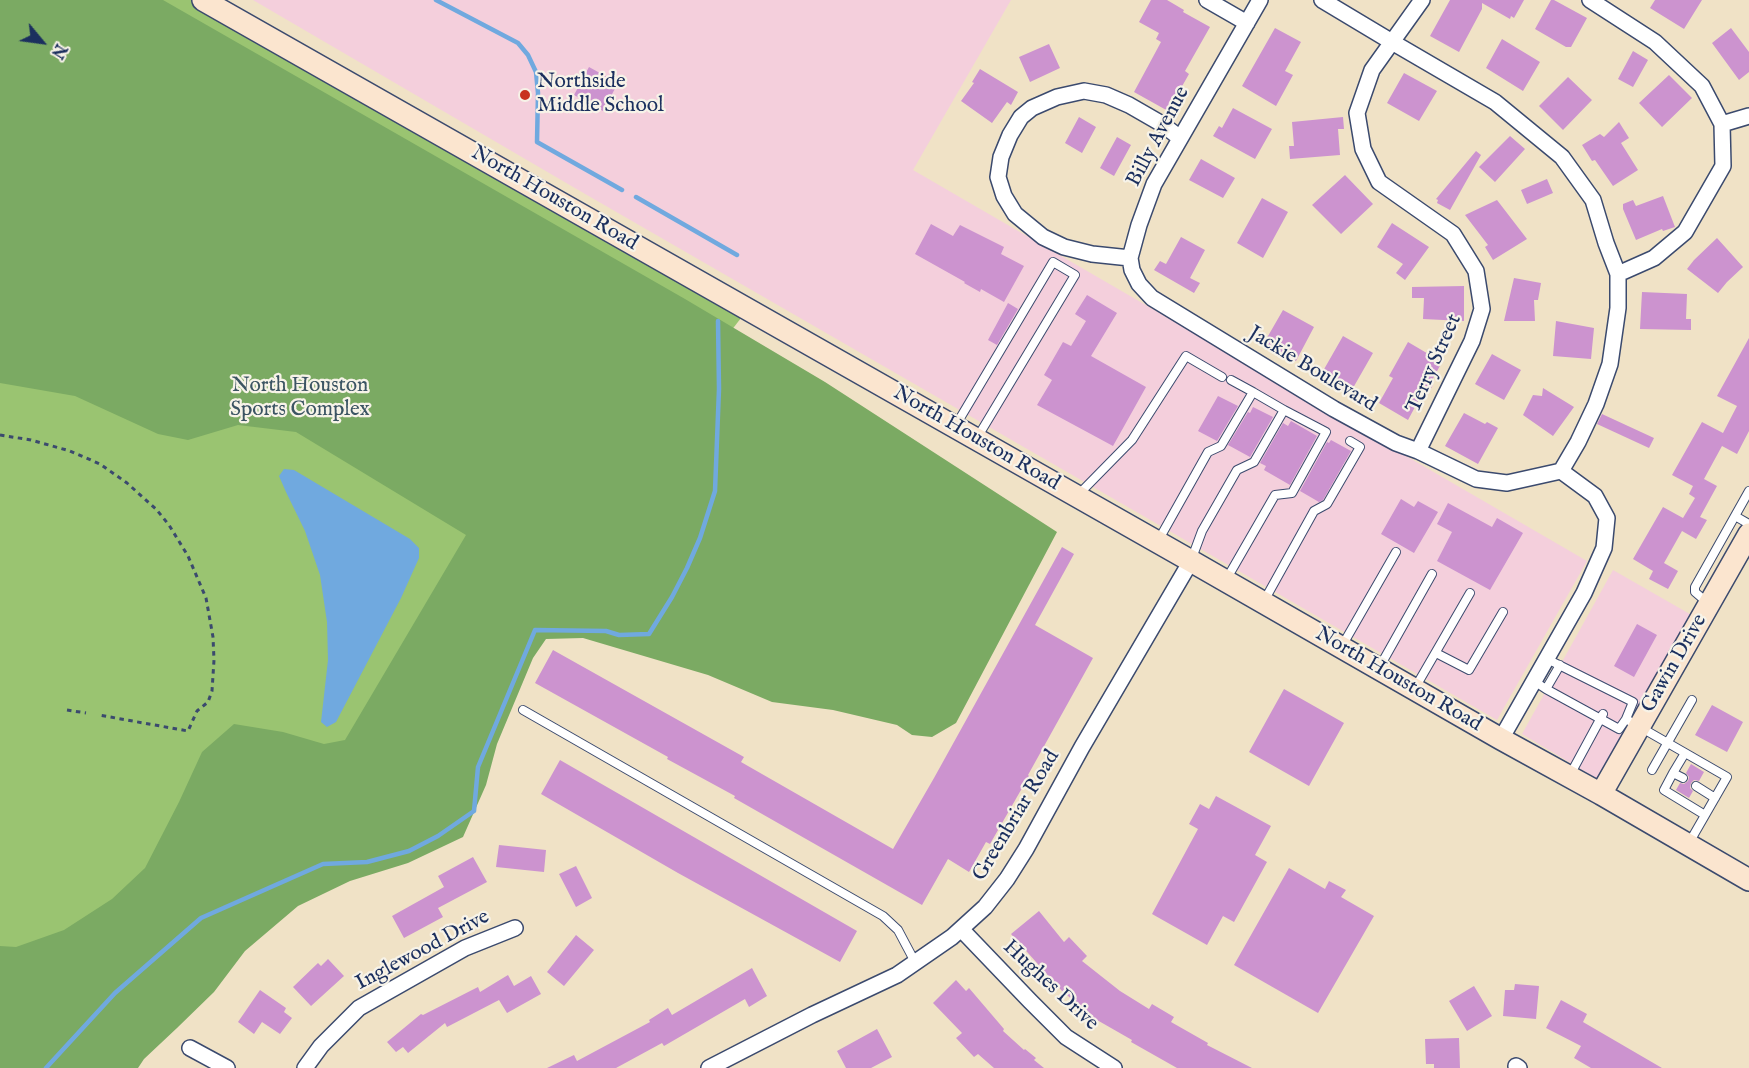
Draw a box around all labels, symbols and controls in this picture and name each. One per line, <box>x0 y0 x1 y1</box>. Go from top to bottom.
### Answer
north arrow <box>12 12 72 72</box>
text: N <box>46 40 70 62</box>
place label: Northside Middle School <box>537 70 664 120</box>
street label: Billy Avenue <box>1122 83 1196 191</box>
marker: Northside Middle School <box>518 88 532 102</box>
street label: North Houston Road <box>466 141 642 257</box>
street label: Terry Street <box>1402 311 1468 417</box>
street label: Jackie Boulevard <box>1243 322 1381 418</box>
park label: North Houston Sports Complex <box>230 374 370 424</box>
street label: North Houston Road <box>888 381 1064 497</box>
street label: Gawin Drive <box>1637 610 1713 718</box>
street label: North Houston Road <box>1310 622 1486 738</box>
street label: Greenbriar Road <box>968 746 1066 886</box>
street label: Inglewood Drive <box>352 905 494 997</box>
street label: Hughes Drive <box>997 935 1103 1037</box>

